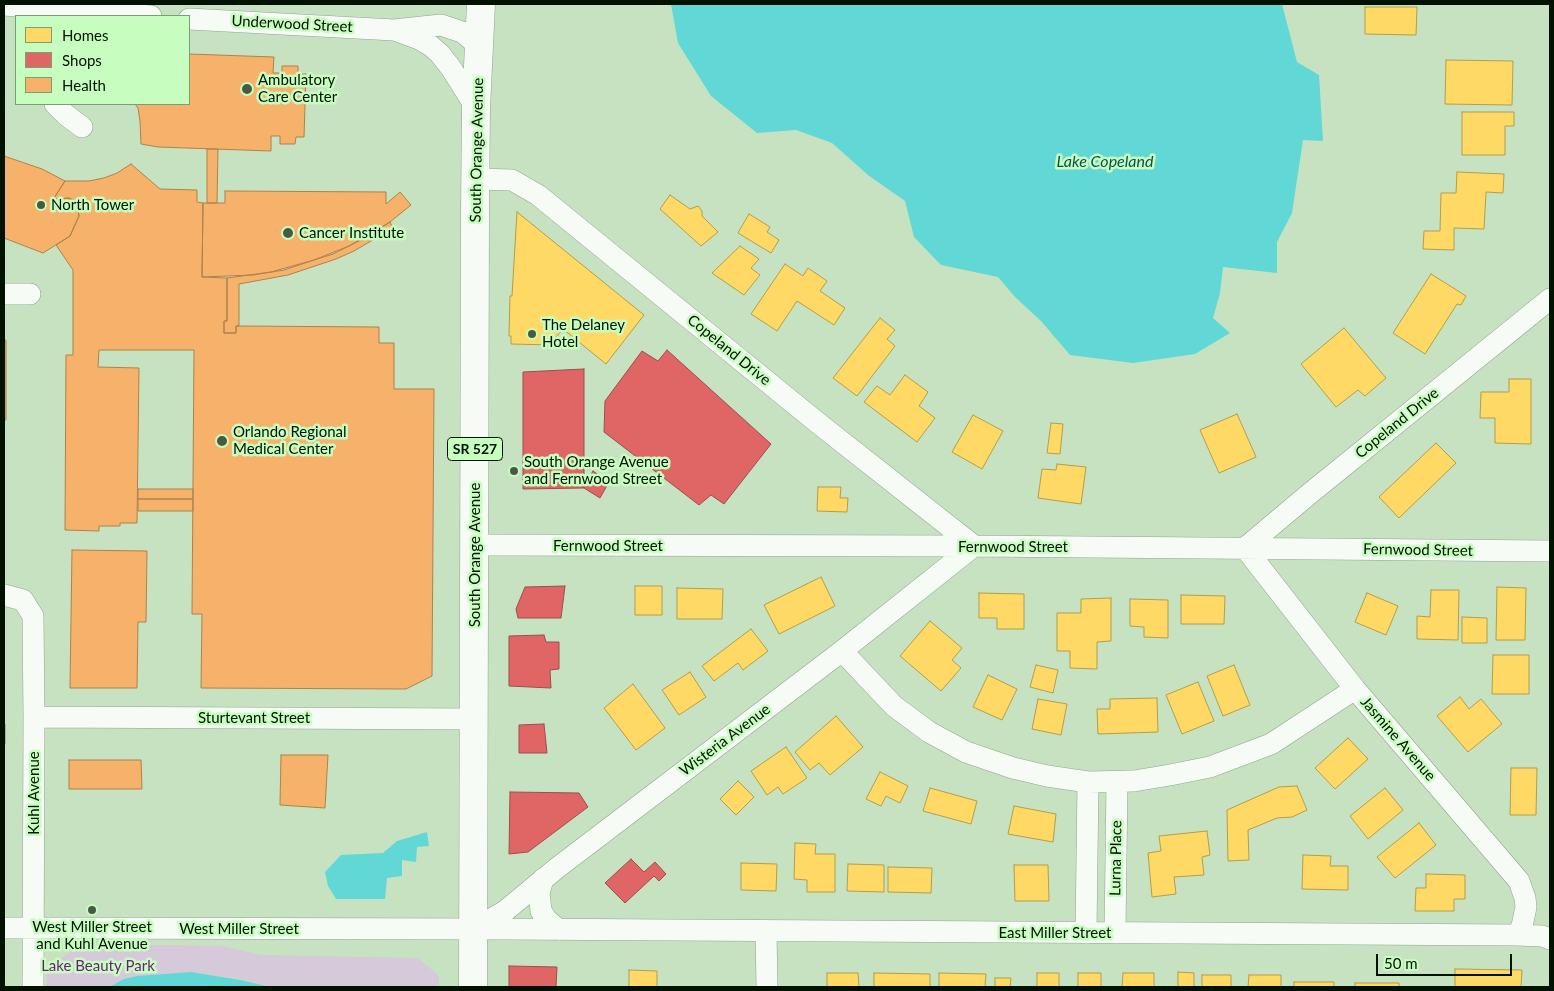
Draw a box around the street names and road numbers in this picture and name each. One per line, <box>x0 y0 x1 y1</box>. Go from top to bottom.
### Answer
street label: Underwood Street <box>231 12 353 36</box>
street label: South Orange Avenue <box>467 78 487 222</box>
street label: Copeland Drive <box>684 311 774 389</box>
street label: Copeland Drive <box>1352 384 1442 462</box>
road number: SR 527 <box>448 438 502 460</box>
street label: South Orange Avenue <box>466 483 484 627</box>
street label: Fernwood Street <box>553 537 663 555</box>
street label: Fernwood Street <box>958 538 1068 556</box>
street label: Fernwood Street <box>1363 540 1473 560</box>
street label: Jasmine Avenue <box>1357 693 1439 785</box>
street label: Wisteria Avenue <box>676 700 774 780</box>
street label: Sturtevant Street <box>198 709 310 727</box>
street label: Kuhl Avenue <box>25 751 43 835</box>
street label: Lurna Place <box>1106 820 1126 896</box>
street label: West Miller Street <box>179 920 299 938</box>
street label: East Miller Street <box>999 924 1111 942</box>

